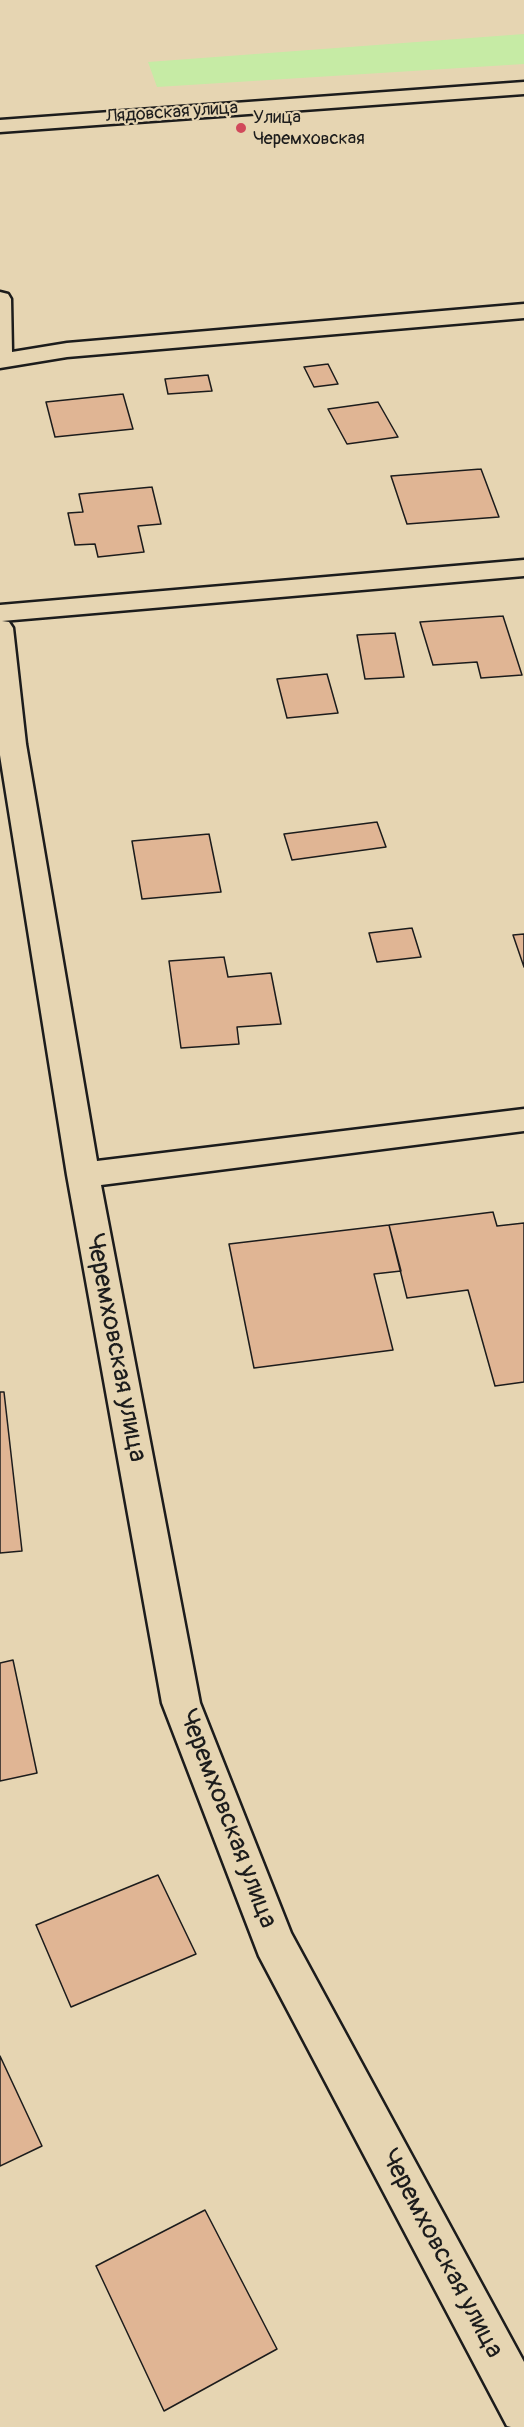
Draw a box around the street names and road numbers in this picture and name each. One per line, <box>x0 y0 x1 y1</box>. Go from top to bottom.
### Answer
street label: Лядовская улица <box>105 98 239 128</box>
street label: Черемховская улица <box>78 1231 152 1465</box>
street label: Черемховская улица <box>171 1705 283 1933</box>
street label: Черемховская улица <box>373 2144 509 2364</box>

